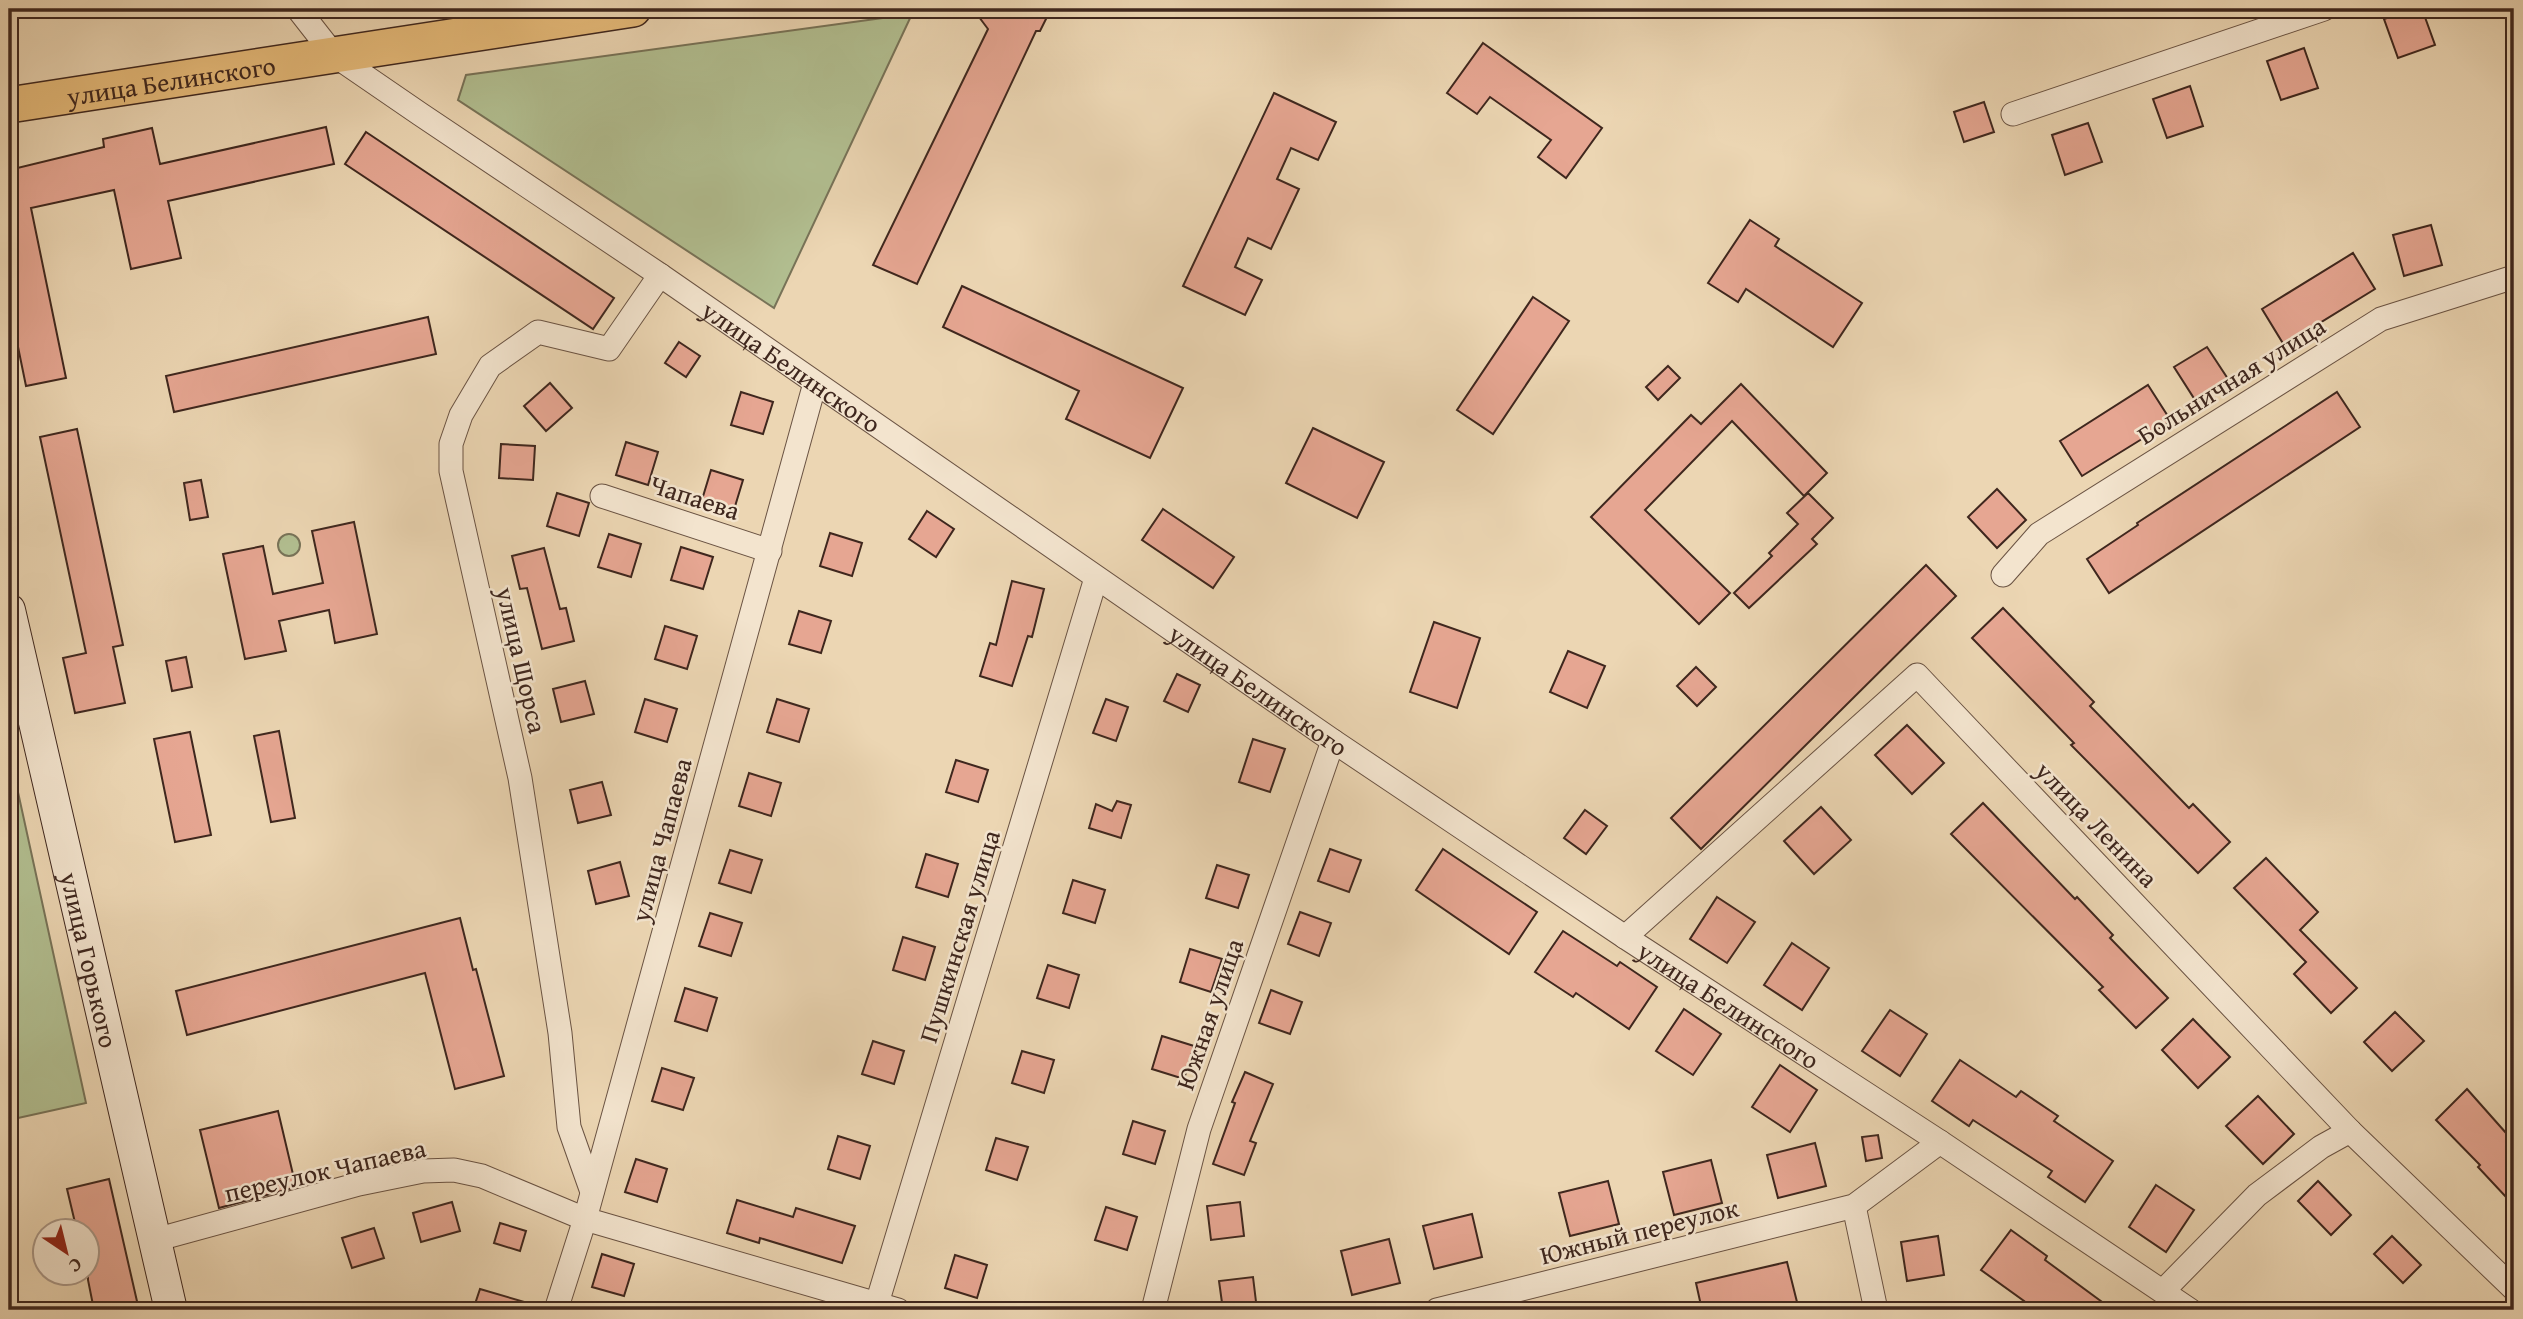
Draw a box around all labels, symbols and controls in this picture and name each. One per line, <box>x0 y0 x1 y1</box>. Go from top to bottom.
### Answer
street label: улица Белинского <box>63 45 278 115</box>
street label: улица Белинского <box>693 290 889 442</box>
street label: Больничная улица <box>2129 306 2333 454</box>
street label: Чапаева <box>645 464 746 530</box>
street label: улица Щорса <box>486 582 558 738</box>
street label: улица Белинского <box>1160 613 1356 766</box>
street label: улица Ленина <box>2026 751 2168 896</box>
street label: улица Чапаева <box>620 753 702 927</box>
street label: Пушкинская улица <box>908 824 1010 1047</box>
street label: улица Горького <box>51 867 129 1052</box>
street label: улица Белинского <box>1629 930 1828 1078</box>
street label: Южная улица <box>1165 932 1253 1095</box>
street label: переулок Чапаева <box>220 1128 430 1212</box>
street label: Южный переулок <box>1536 1187 1743 1275</box>
north arrow <box>32 1218 102 1288</box>
text: С <box>63 1251 88 1281</box>

